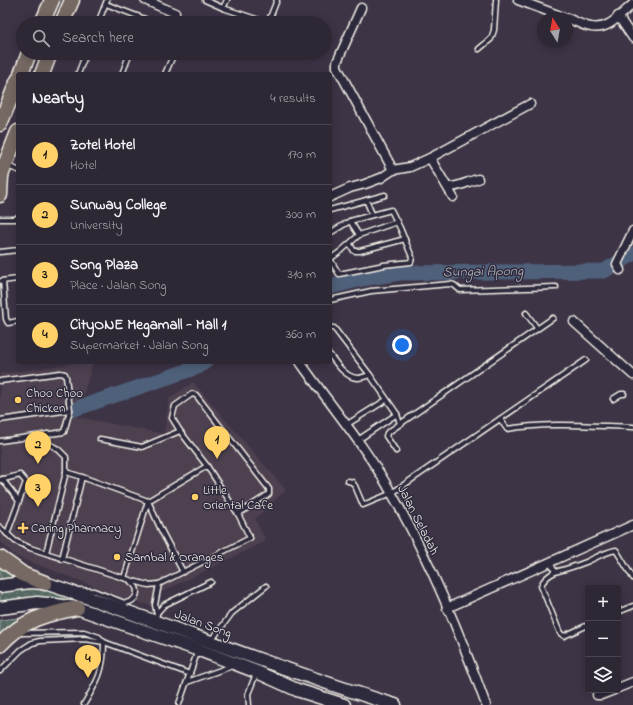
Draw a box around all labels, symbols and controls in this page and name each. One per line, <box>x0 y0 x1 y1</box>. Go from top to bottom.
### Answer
north arrow <box>537 12 573 48</box>
search box <box>16 16 332 60</box>
icon: search <box>30 27 52 49</box>
text: Search here <box>62 27 134 49</box>
text: Nearby <box>32 86 84 111</box>
text: 4 results <box>270 89 316 108</box>
text: Zotel Hotel <box>70 134 135 156</box>
text: 1 <box>43 145 47 164</box>
text: 170 m <box>288 145 316 164</box>
text: Hotel <box>70 156 97 175</box>
text: Sunway College <box>70 194 166 216</box>
text: 2 <box>42 205 48 224</box>
text: 300 m <box>286 205 316 224</box>
text: University <box>70 216 123 235</box>
text: Song Plaza <box>70 254 138 276</box>
water label: Sungai Apong <box>443 261 524 283</box>
text: 3 <box>42 265 48 284</box>
text: 310 m <box>288 265 316 284</box>
text: Place · Jalan Song <box>70 276 166 295</box>
text: CityONE Megamall - Mall 1 <box>70 314 226 336</box>
text: 4 <box>42 325 48 344</box>
text: 360 m <box>286 325 316 344</box>
your location <box>392 335 412 355</box>
text: Supermarket · Jalan Song <box>70 336 209 355</box>
place label: Choo Choo Chicken <box>26 384 83 418</box>
marker: Choo Choo Chicken <box>13 395 23 405</box>
pin: 1 <box>204 426 230 459</box>
pin: 2 <box>25 431 51 464</box>
pin: 3 <box>25 474 51 507</box>
place label: Little Oriental Cafe <box>203 481 273 515</box>
street label: Jalan Seladah <box>392 482 444 558</box>
marker: Little Oriental Cafe <box>190 492 200 502</box>
place label: Caring Pharmacy <box>31 519 121 539</box>
marker: Caring Pharmacy <box>18 523 28 533</box>
place label: Sambal & Oranges <box>125 548 224 568</box>
marker: Sambal & Oranges <box>112 552 122 562</box>
map controls <box>585 585 621 693</box>
button: + <box>585 585 621 621</box>
street label: Jalan Song <box>171 605 234 644</box>
button: − <box>585 621 621 657</box>
pin: 4 <box>75 645 101 678</box>
button: layers <box>585 657 621 693</box>

